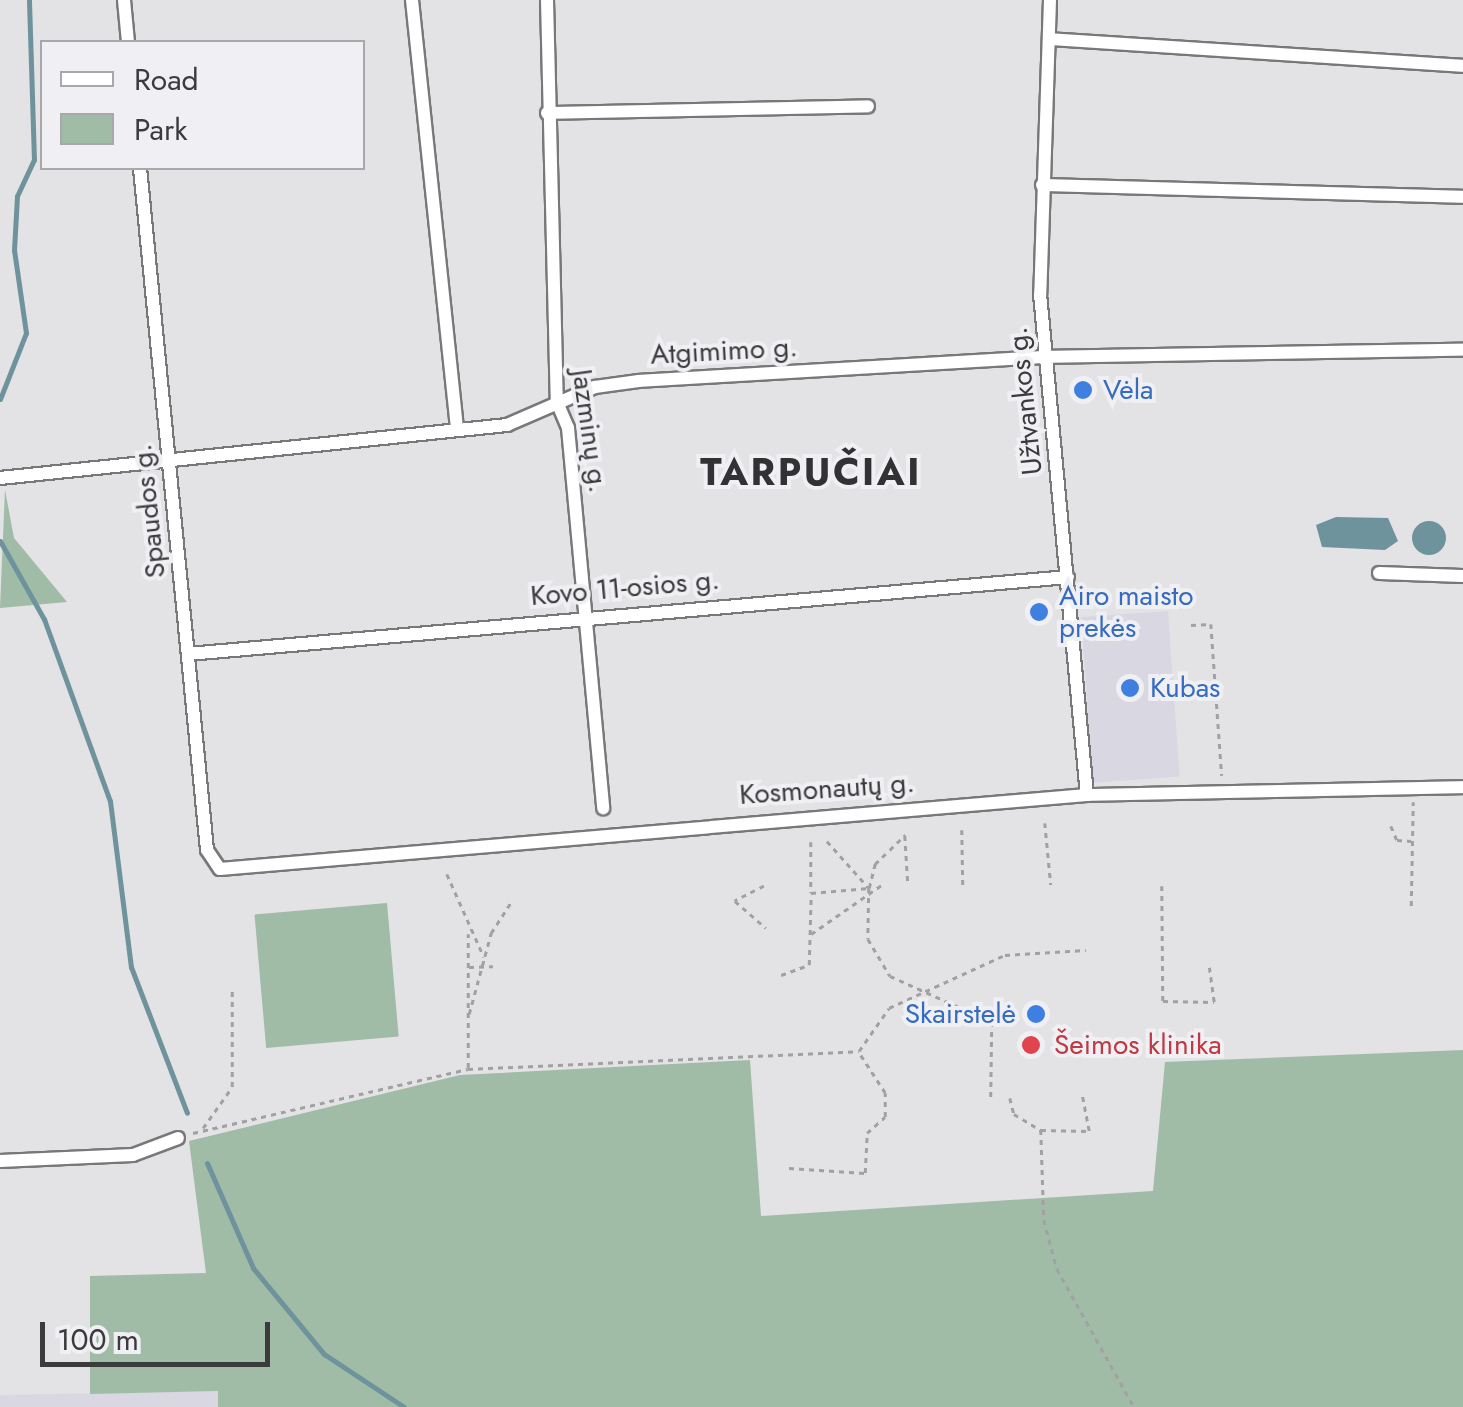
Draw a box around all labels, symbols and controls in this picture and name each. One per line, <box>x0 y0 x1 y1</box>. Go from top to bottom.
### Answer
legend <box>40 40 365 170</box>
text: Road <box>134 58 199 101</box>
text: Park <box>134 108 187 151</box>
street label: Užtvankos g. <box>1001 325 1049 477</box>
street label: Atgimimo g. <box>649 330 799 372</box>
street label: Jazminų g. <box>565 367 615 495</box>
place label: Vėla <box>1103 373 1154 407</box>
marker: Vėla <box>1072 379 1094 401</box>
street label: Spaudos g. <box>125 442 173 580</box>
district label: TARPUČIAI <box>700 449 922 495</box>
street label: Kovo 11-osios g. <box>529 563 721 613</box>
place label: Airo maisto prekės <box>1059 579 1194 645</box>
marker: Airo maisto prekės <box>1028 601 1050 623</box>
place label: Kubas <box>1150 671 1220 705</box>
marker: Kubas <box>1119 677 1141 699</box>
street label: Kosmonautų g. <box>738 766 916 812</box>
place label: Skairstelė <box>905 997 1016 1031</box>
marker: Skairstelė <box>1025 1003 1047 1025</box>
place label: Šeimos klinika <box>1054 1028 1222 1062</box>
marker: Šeimos klinika <box>1018 1032 1044 1058</box>
scale bar <box>45 1302 275 1364</box>
text: 100 m <box>57 1318 139 1361</box>

